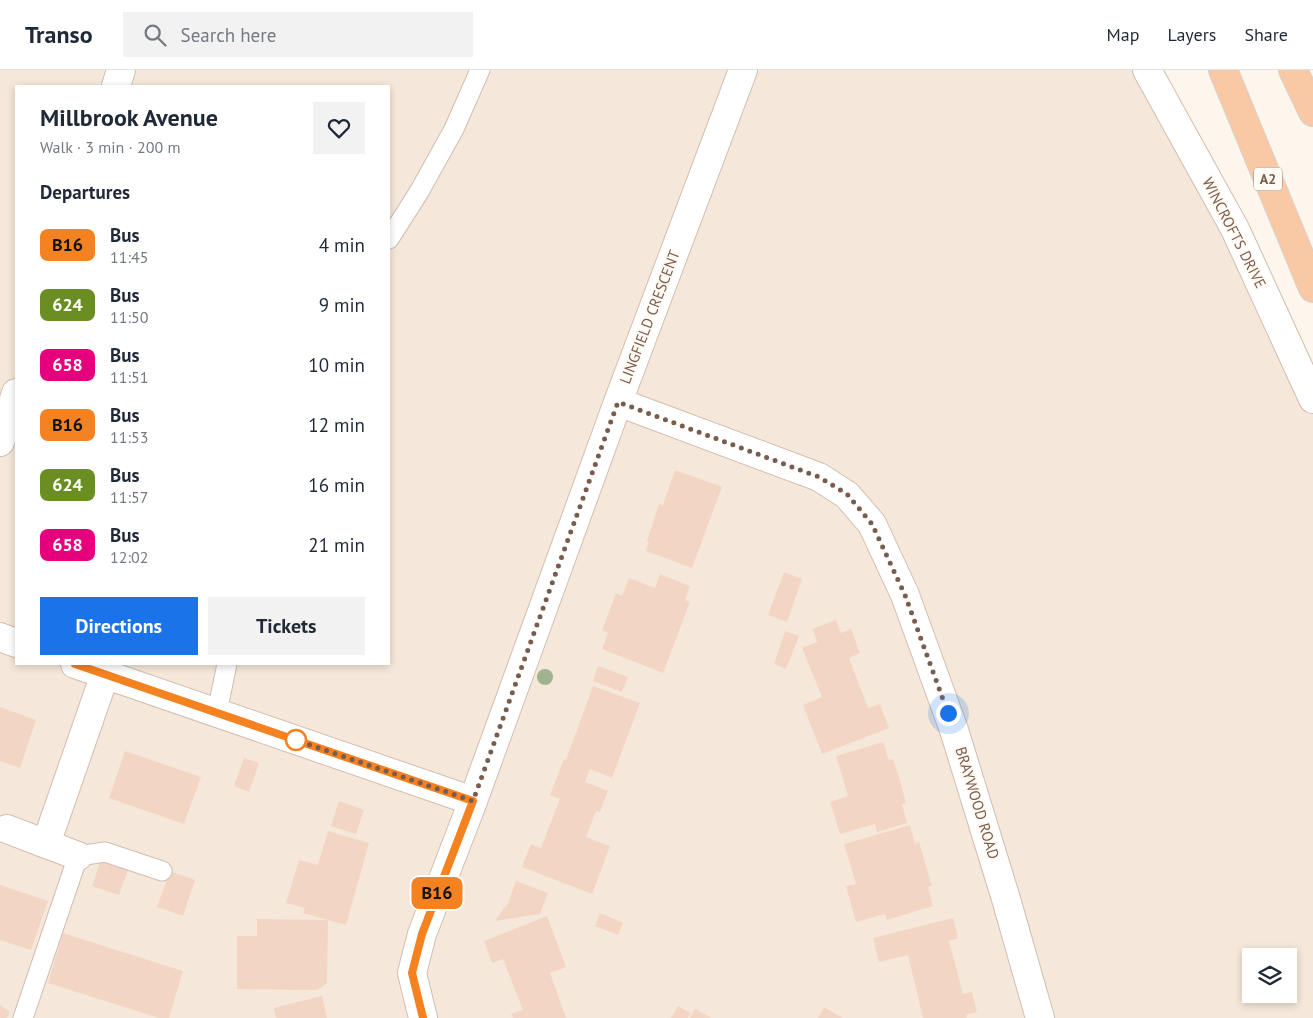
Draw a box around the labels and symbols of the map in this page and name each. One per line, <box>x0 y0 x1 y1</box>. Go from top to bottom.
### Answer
road number: A2 <box>1254 168 1282 190</box>
street label: WINCROFTS DRIVE <box>1198 174 1271 291</box>
street label: LINGFIELD CRESCENT <box>615 247 684 386</box>
your location <box>936 701 961 726</box>
unlabelled marker <box>285 729 307 751</box>
street label: BRAYWOOD ROAD <box>951 744 1004 861</box>
line badge: B16 <box>408 877 466 909</box>

